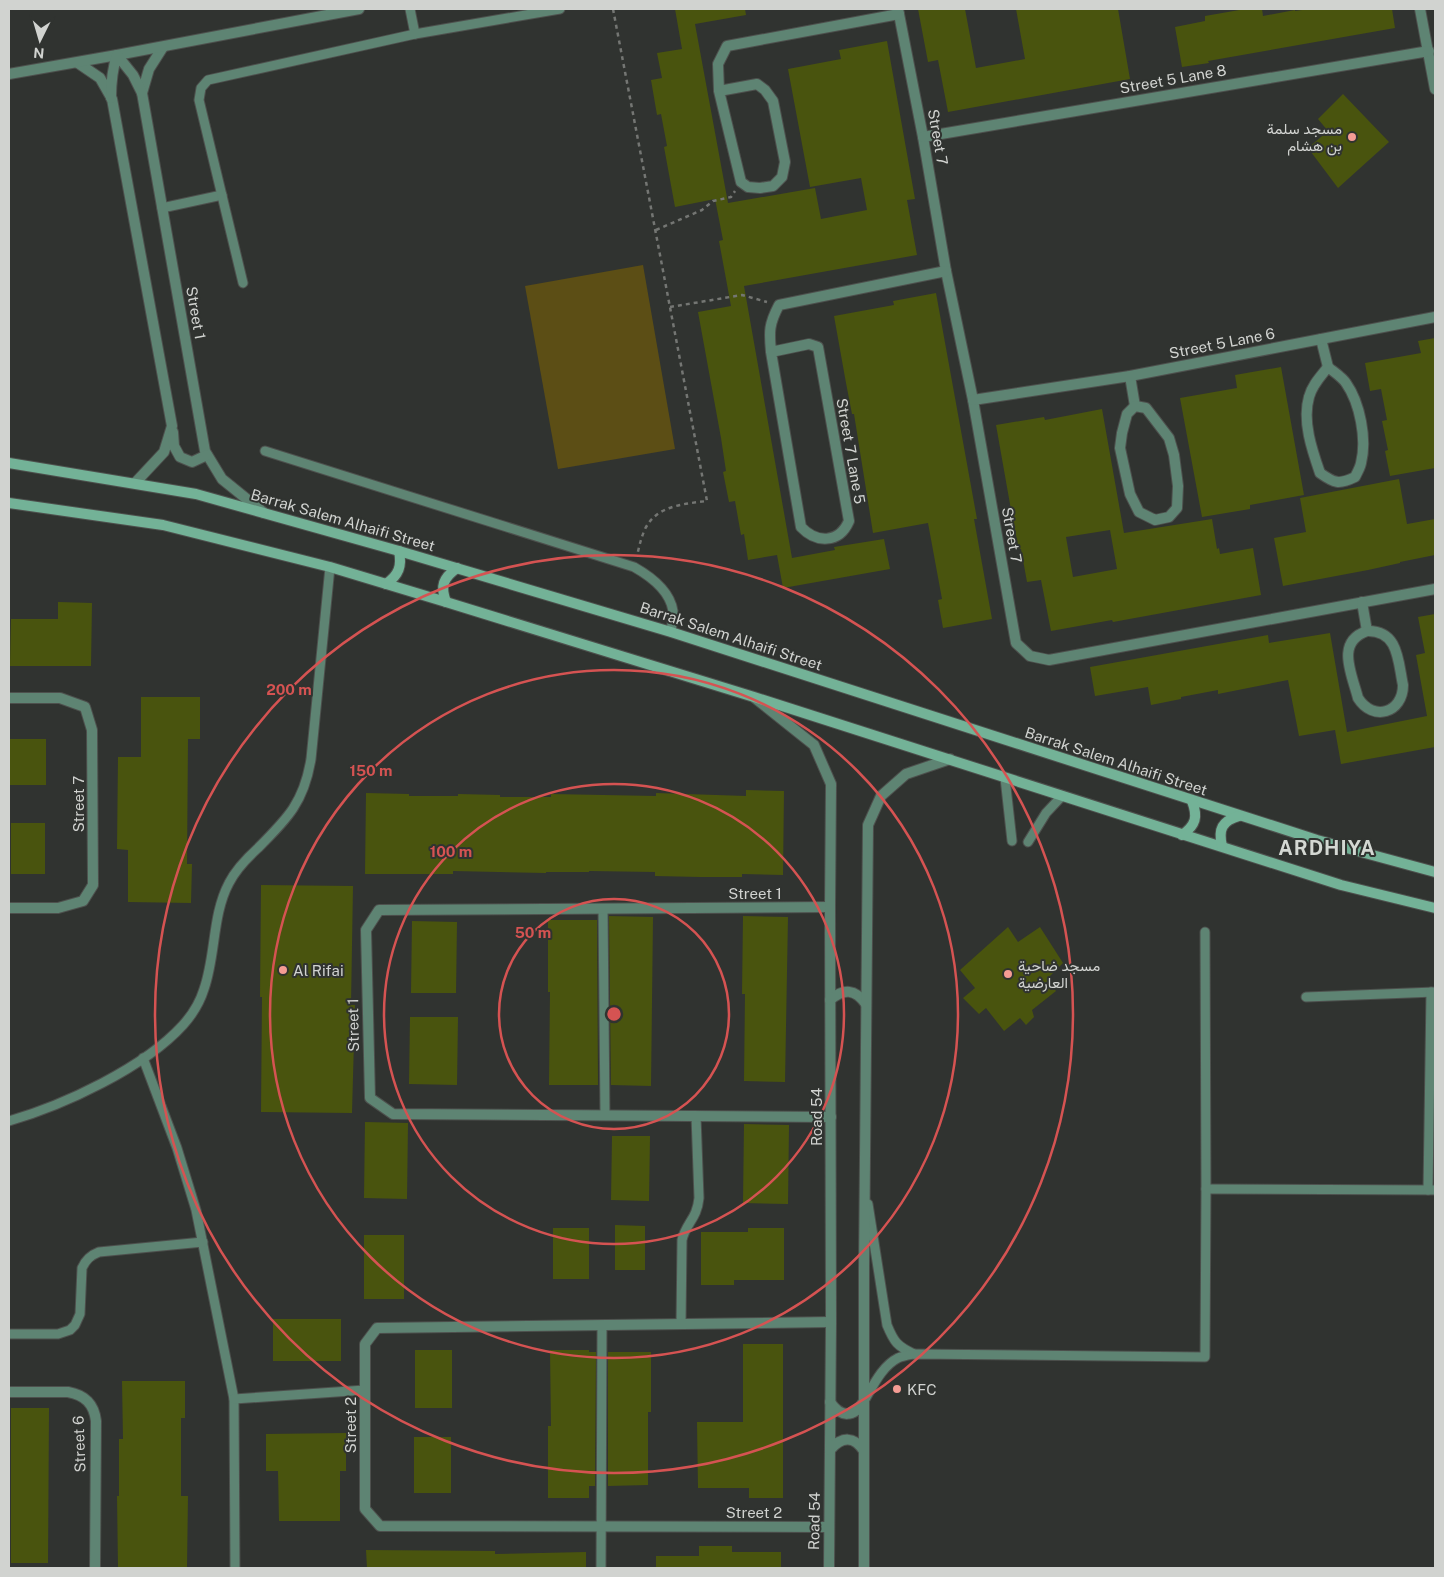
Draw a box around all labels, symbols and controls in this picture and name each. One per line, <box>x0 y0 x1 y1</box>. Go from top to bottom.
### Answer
north arrow <box>15 15 65 65</box>
text: N <box>33 45 45 61</box>
street label: Street 5 Lane 8 <box>1118 61 1228 97</box>
street label: Street 7 <box>925 108 951 166</box>
place label: مسجد سلمة بن هشام <box>1267 120 1342 156</box>
marker: مسجد سلمة بن هشام <box>1346 131 1358 143</box>
street label: Street 1 <box>183 285 209 341</box>
street label: Street 5 Lane 6 <box>1168 324 1276 362</box>
street label: Street 7 Lane 5 <box>833 397 869 505</box>
street label: Barrak Salem Alhaifi Street <box>249 486 437 554</box>
street label: Street 7 <box>999 506 1025 564</box>
street label: Barrak Salem Alhaifi Street <box>638 598 824 674</box>
text: 200 m <box>266 681 312 698</box>
street label: Barrak Salem Alhaifi Street <box>1023 723 1209 799</box>
text: 150 m <box>349 762 393 779</box>
street label: Street 7 <box>70 776 87 832</box>
district label: ARDHIYA <box>1278 836 1376 860</box>
text: 100 m <box>430 843 472 860</box>
street label: Street 1 <box>728 885 782 902</box>
text: 50 m <box>515 924 551 941</box>
place label: مسجد ضاحية العارضية <box>1018 957 1100 992</box>
place label: Al Rifai <box>293 962 344 979</box>
marker: Al Rifai <box>277 964 289 976</box>
marker: مسجد ضاحية العارضية <box>1002 968 1014 980</box>
street label: Street 1 <box>344 998 362 1052</box>
centre of rings <box>605 1005 623 1023</box>
street label: Road 54 <box>808 1088 825 1146</box>
place label: KFC <box>907 1381 936 1398</box>
marker: KFC <box>891 1383 903 1395</box>
street label: Street 2 <box>342 1397 359 1453</box>
street label: Street 6 <box>70 1415 88 1473</box>
street label: Road 54 <box>805 1492 823 1550</box>
street label: Street 2 <box>726 1504 782 1521</box>

